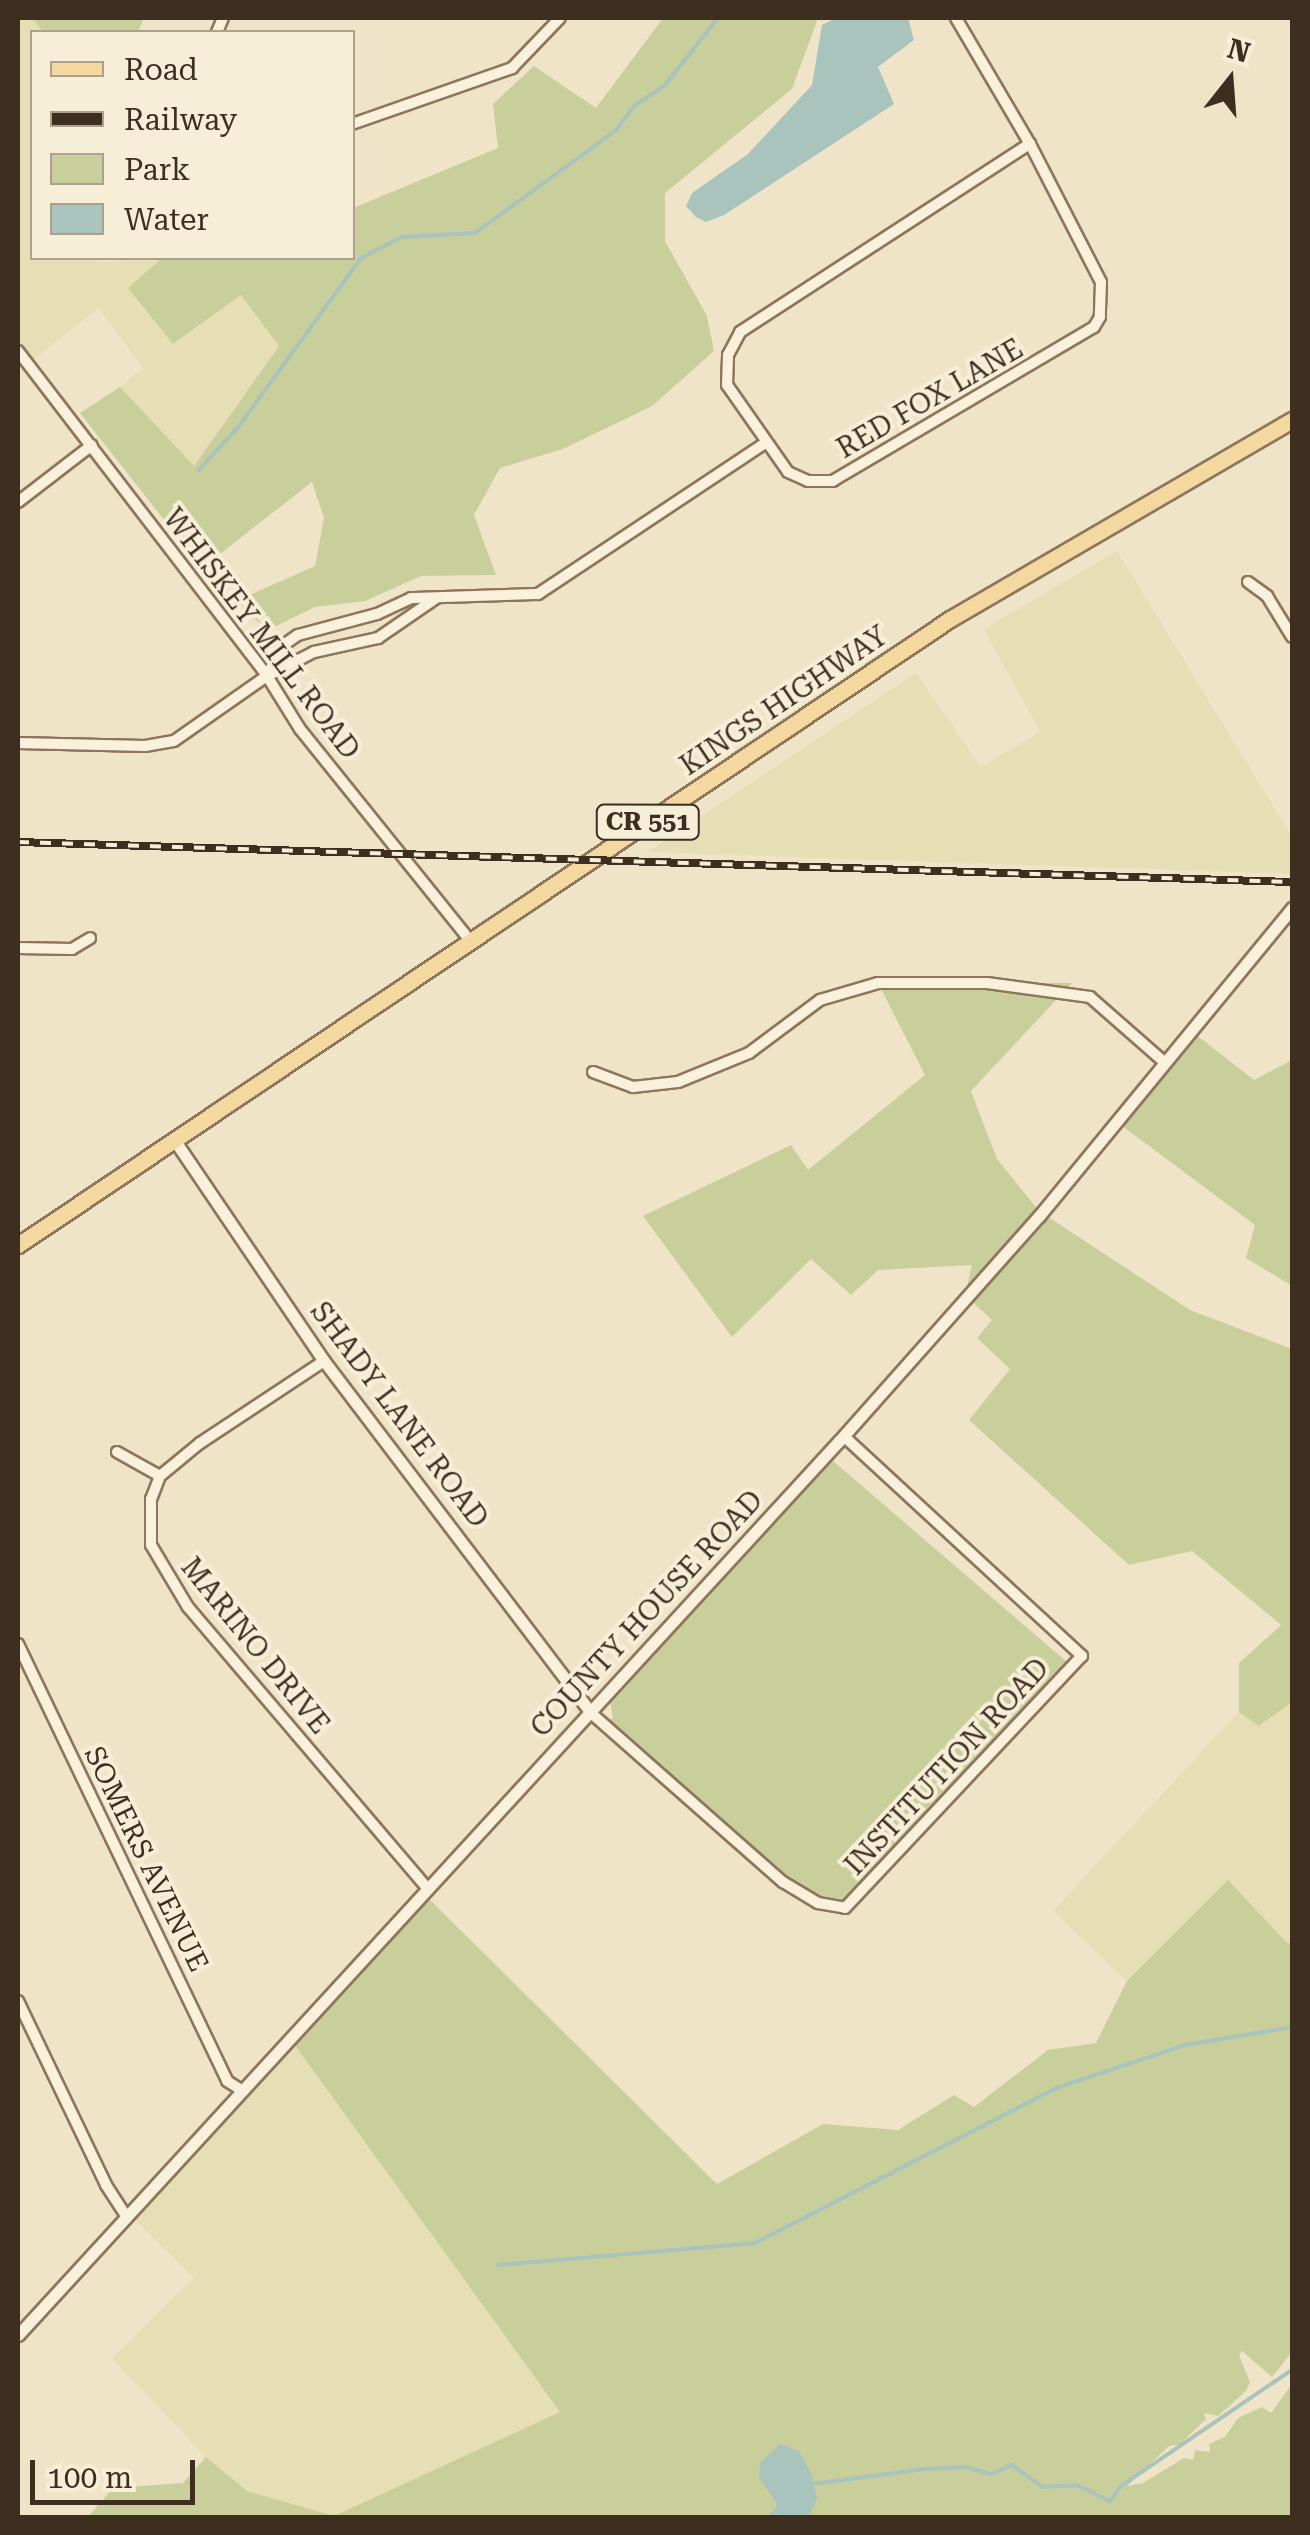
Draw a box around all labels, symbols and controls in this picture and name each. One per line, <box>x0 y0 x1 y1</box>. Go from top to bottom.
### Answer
legend <box>30 30 355 260</box>
north arrow <box>1180 30 1280 130</box>
text: N <box>1224 32 1254 70</box>
text: Road <box>124 52 198 87</box>
text: Railway <box>124 102 237 137</box>
text: Park <box>124 152 190 187</box>
text: Water <box>124 202 209 237</box>
street label: RED FOX LANE <box>831 332 1029 466</box>
street label: WHISKEY MILL ROAD <box>156 502 366 766</box>
street label: KINGS HIGHWAY <box>674 619 894 783</box>
road number: CR 551 <box>596 802 700 842</box>
street label: SHADY LANE ROAD <box>303 1296 495 1534</box>
street label: COUNTY HOUSE ROAD <box>524 1484 770 1744</box>
street label: MARINO DRIVE <box>174 1551 336 1741</box>
street label: INSTITUTION ROAD <box>838 1652 1056 1882</box>
street label: SOMERS AVENUE <box>77 1741 215 1977</box>
scale bar <box>35 2440 200 2502</box>
text: 100 m <box>47 2460 132 2495</box>

